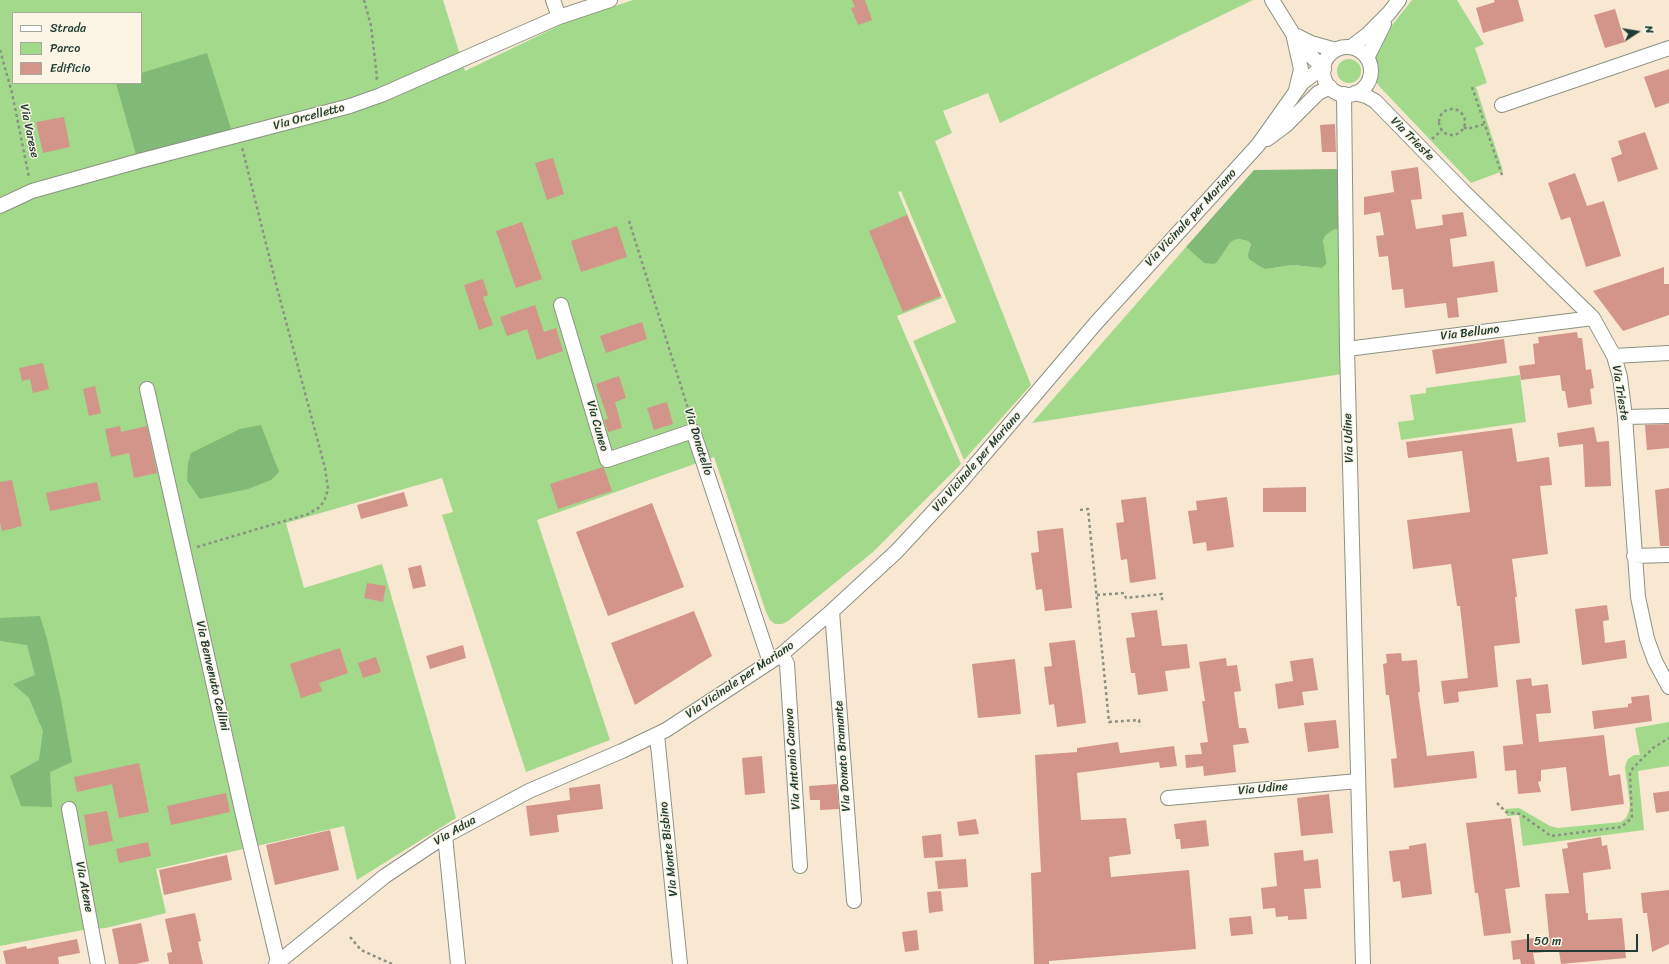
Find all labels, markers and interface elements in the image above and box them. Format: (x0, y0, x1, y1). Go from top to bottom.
legend (12, 12, 142, 84)
north arrow (1617, 12, 1657, 52)
text: Strada (50, 17, 86, 39)
text: N (1639, 24, 1659, 35)
text: Parco (50, 37, 80, 59)
text: Edificio (50, 57, 90, 79)
street label: Via Orcelletto (272, 101, 346, 133)
street label: Via Varese (16, 103, 42, 159)
street label: Via Trieste (1387, 114, 1437, 164)
street label: Via Vicinale per Mariano (1142, 166, 1240, 270)
street label: Via Belluno (1440, 322, 1500, 344)
street label: Via Trieste (1609, 364, 1631, 422)
street label: Via Cuneo (583, 399, 611, 453)
street label: Via Donatello (681, 407, 715, 477)
street label: Via Vicinale per Mariano (930, 409, 1024, 515)
street label: Via Udine (1341, 413, 1357, 463)
street label: Via Benvenuto Cellini (192, 620, 232, 732)
street label: Via Vicinale per Mariano (683, 638, 797, 722)
street label: Via Donato Bramante (832, 700, 854, 812)
street label: Via Antonio Canova (782, 708, 804, 810)
street label: Via Udine (1238, 780, 1288, 798)
street label: Via Monte Bisbino (657, 801, 681, 897)
street label: Via Adua (431, 813, 479, 849)
street label: Via Atene (72, 860, 96, 914)
scale bar (1529, 926, 1640, 952)
text: 50 m (1534, 930, 1561, 952)

